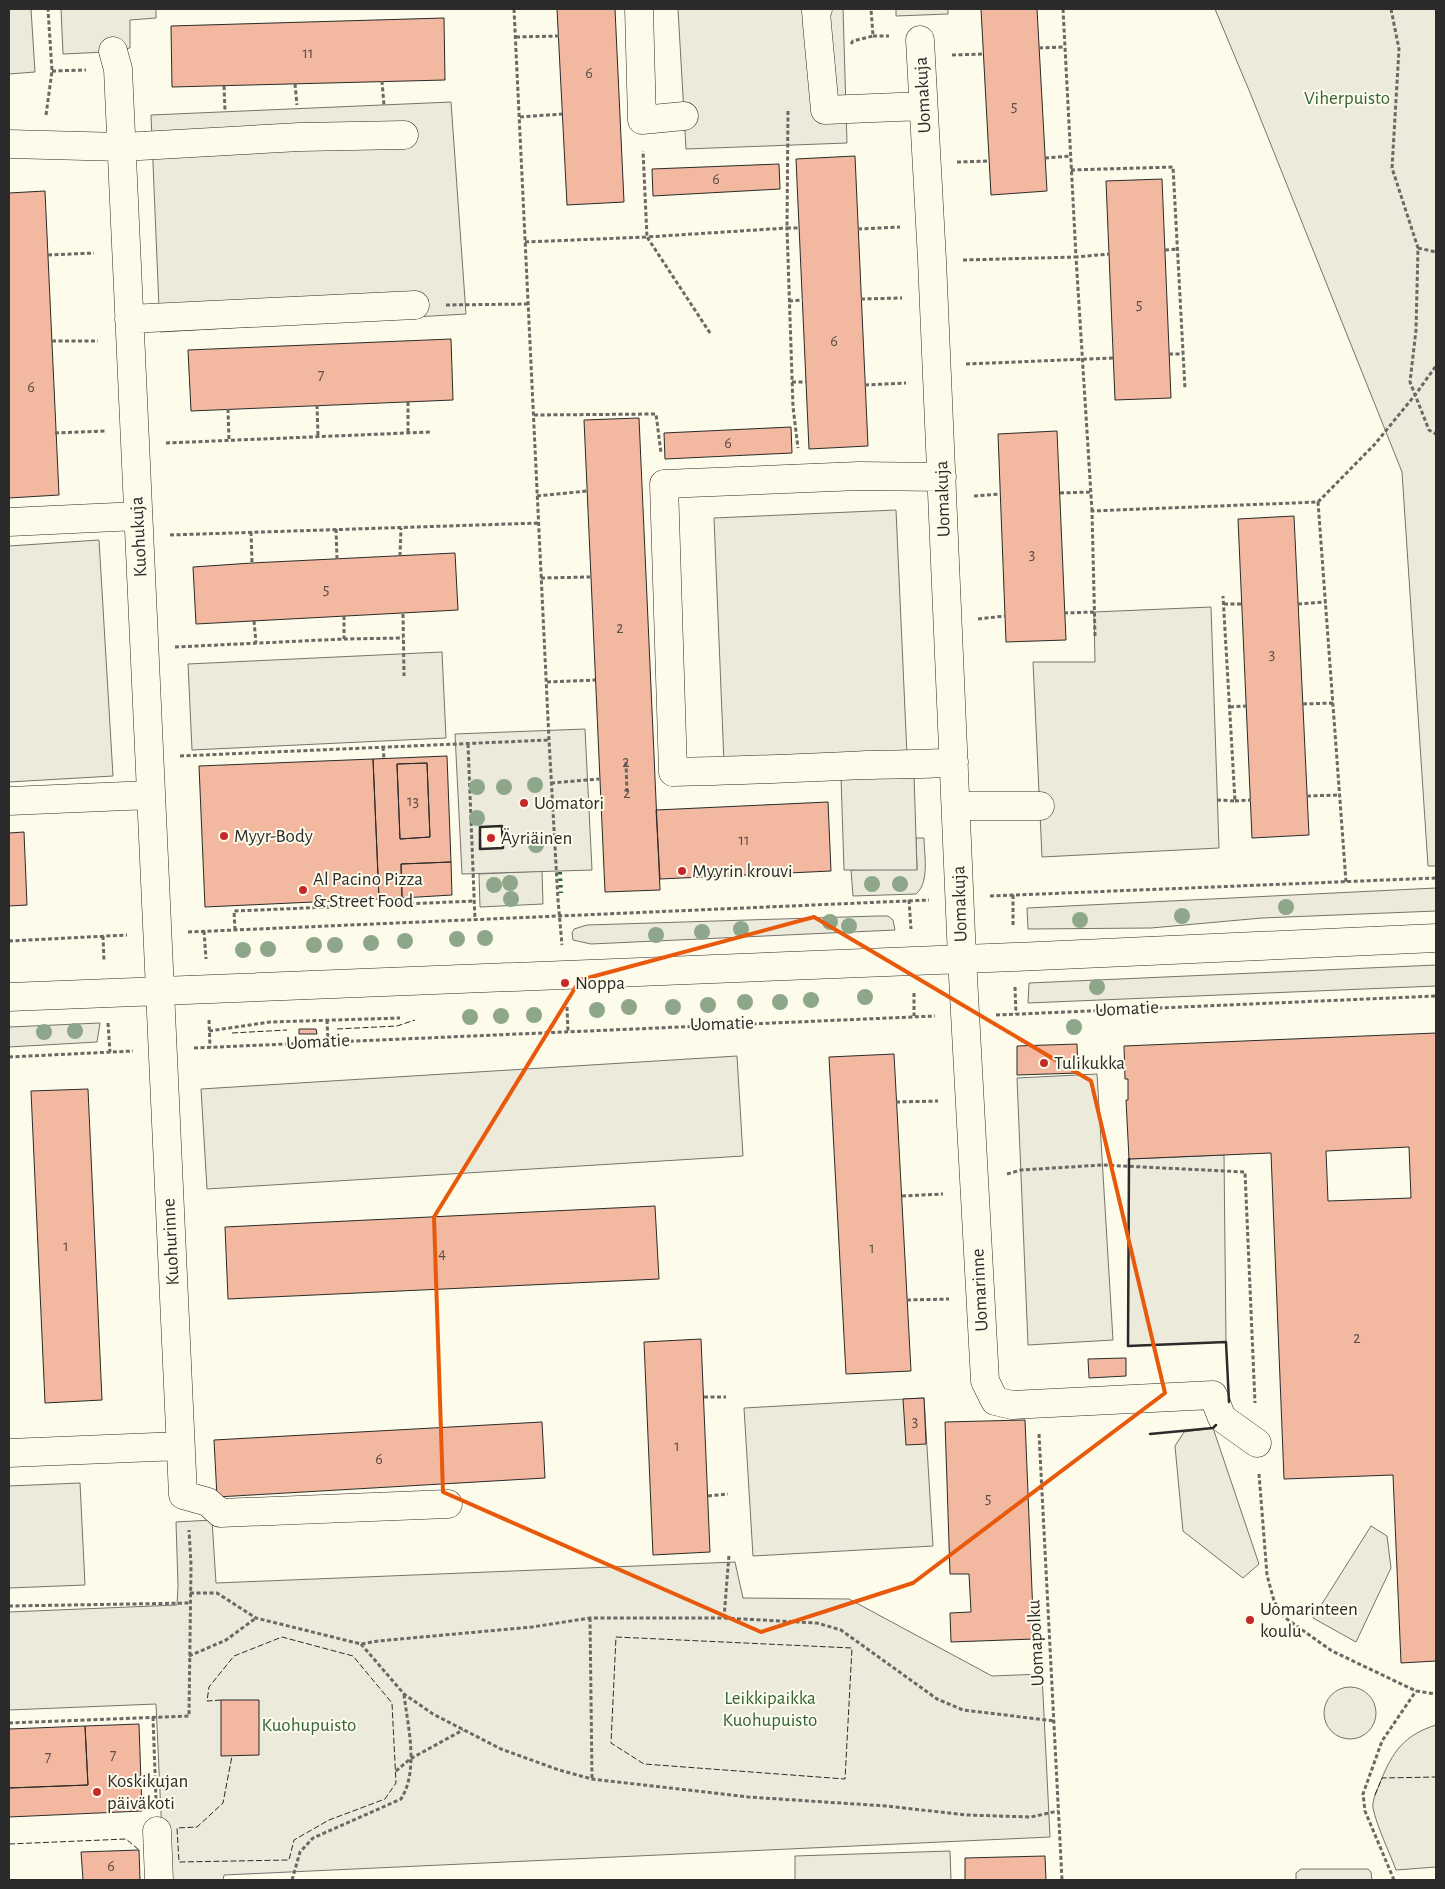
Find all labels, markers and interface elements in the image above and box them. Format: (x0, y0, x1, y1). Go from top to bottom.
house number: 11 (302, 45, 314, 61)
street label: Uomakuja (911, 56, 934, 134)
house number: 6 (585, 65, 593, 81)
park label: Viherpuisto (1304, 89, 1390, 108)
house number: 5 (1011, 98, 1017, 114)
house number: 6 (712, 171, 720, 187)
house number: 5 (1136, 296, 1142, 312)
house number: 6 (830, 333, 838, 349)
house number: 7 (318, 367, 325, 383)
house number: 6 (27, 379, 35, 395)
house number: 6 (724, 435, 732, 451)
street label: Uomakuja (932, 460, 954, 538)
street label: Kuohukuja (127, 496, 151, 578)
house number: 3 (1029, 546, 1035, 562)
house number: 5 (323, 581, 329, 597)
house number: 2 (616, 620, 624, 636)
house number: 3 (1269, 646, 1275, 662)
house number: 2 (622, 754, 630, 770)
house number: 2 (623, 785, 631, 801)
house number: 13 (407, 793, 419, 809)
place label: Uomatori (534, 794, 604, 813)
marker: Uomatori (518, 797, 530, 809)
place label: Myyr-Body (234, 827, 313, 846)
place label: Äyriäinen (501, 828, 572, 848)
marker: Myyr-Body (218, 830, 230, 842)
marker: Äyriäinen (485, 832, 497, 844)
house number: 11 (738, 832, 750, 848)
place label: Myyrin krouvi (692, 862, 793, 881)
marker: Myyrin krouvi (676, 865, 688, 877)
street label: Uomakuja (949, 865, 971, 943)
place label: Al Pacino Pizza & Street Food (313, 870, 423, 911)
marker: Al Pacino Pizza & Street Food (297, 884, 309, 896)
place label: Noppa (575, 974, 625, 993)
marker: Noppa (559, 977, 571, 989)
street label: Uomatie (1095, 998, 1159, 1020)
street label: Uomatie (690, 1013, 754, 1035)
street label: Uomatie (286, 1031, 350, 1053)
place label: Tulikukka (1054, 1054, 1125, 1073)
marker: Tulikukka (1038, 1057, 1050, 1069)
street label: Kuohurinne (159, 1198, 183, 1286)
house number: 1 (63, 1238, 69, 1254)
house number: 1 (869, 1240, 875, 1256)
house number: 4 (438, 1245, 446, 1261)
street label: Uomarinne (968, 1248, 992, 1332)
house number: 2 (1353, 1330, 1361, 1346)
house number: 3 (912, 1413, 918, 1429)
house number: 1 (674, 1438, 680, 1454)
house number: 6 (375, 1451, 383, 1467)
house number: 5 (985, 1490, 991, 1506)
street label: Uomapolku (1024, 1599, 1048, 1687)
place label: Uomarinteen koulu (1260, 1600, 1358, 1641)
marker: Uomarinteen koulu (1244, 1614, 1256, 1626)
park label: Leikkipaikka Kuohupuisto (723, 1689, 817, 1730)
park label: Kuohupuisto (262, 1716, 356, 1735)
house number: 7 (110, 1747, 117, 1763)
house number: 7 (45, 1749, 52, 1765)
place label: Koskikujan päiväkoti (107, 1772, 188, 1813)
marker: Koskikujan päiväkoti (91, 1786, 103, 1798)
house number: 6 (107, 1858, 115, 1874)

